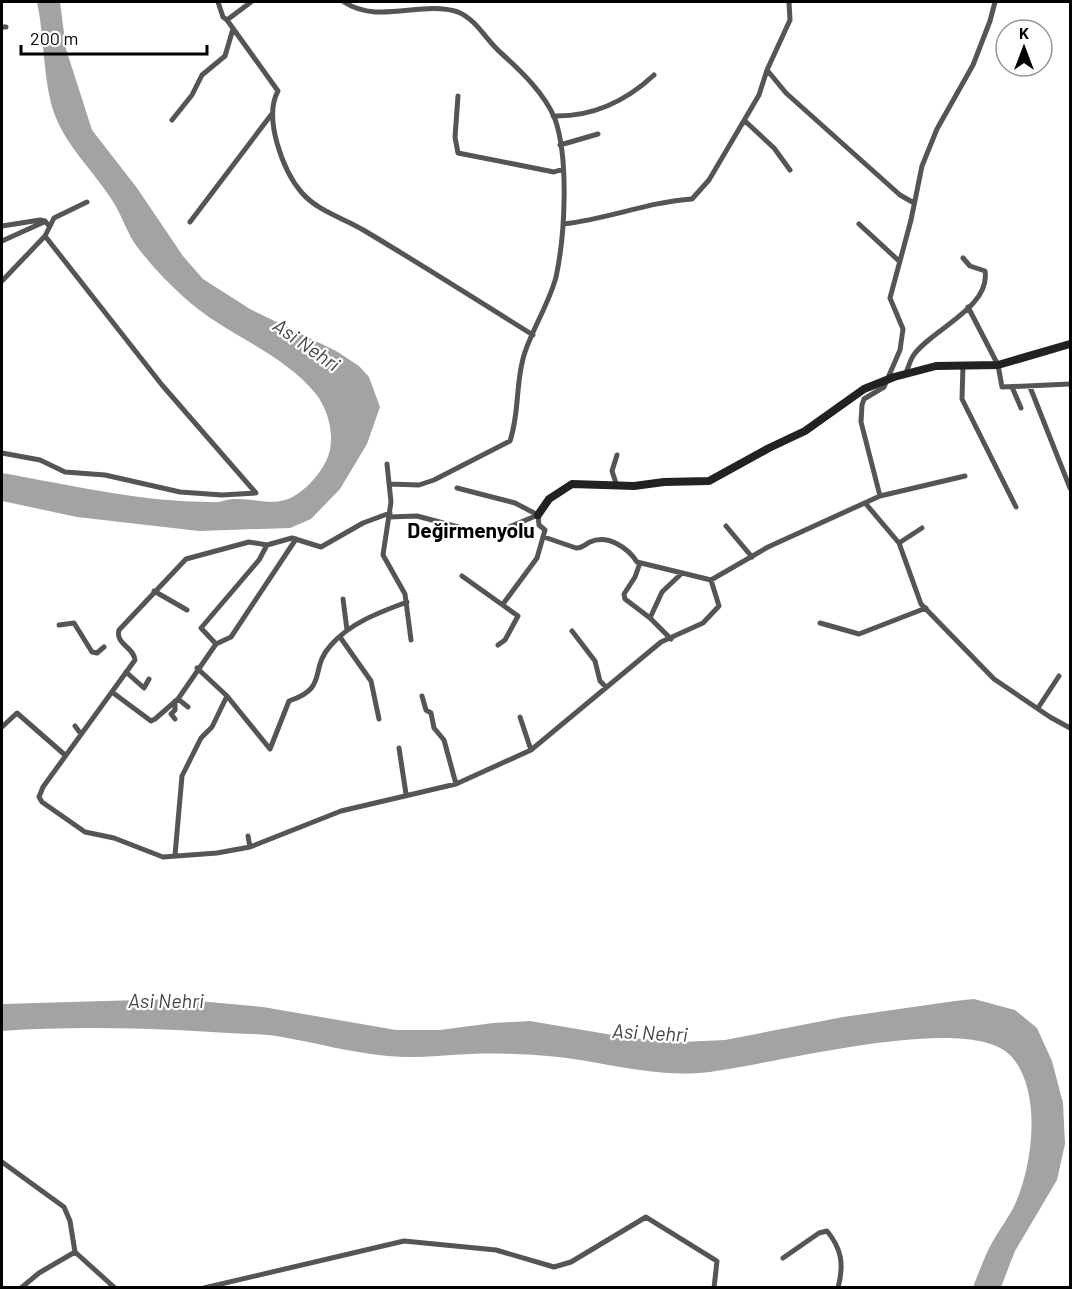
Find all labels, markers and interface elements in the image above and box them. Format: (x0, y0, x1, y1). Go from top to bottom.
scale bar (21, 18, 207, 56)
north arrow (994, 18, 1054, 78)
text: K (1019, 23, 1029, 42)
text: 200 m (30, 27, 78, 49)
water label: Asi Nehri (269, 312, 345, 376)
district label: Değirmenyolu (407, 517, 535, 542)
water label: Asi Nehri (128, 988, 204, 1012)
water label: Asi Nehri (611, 1018, 689, 1046)

